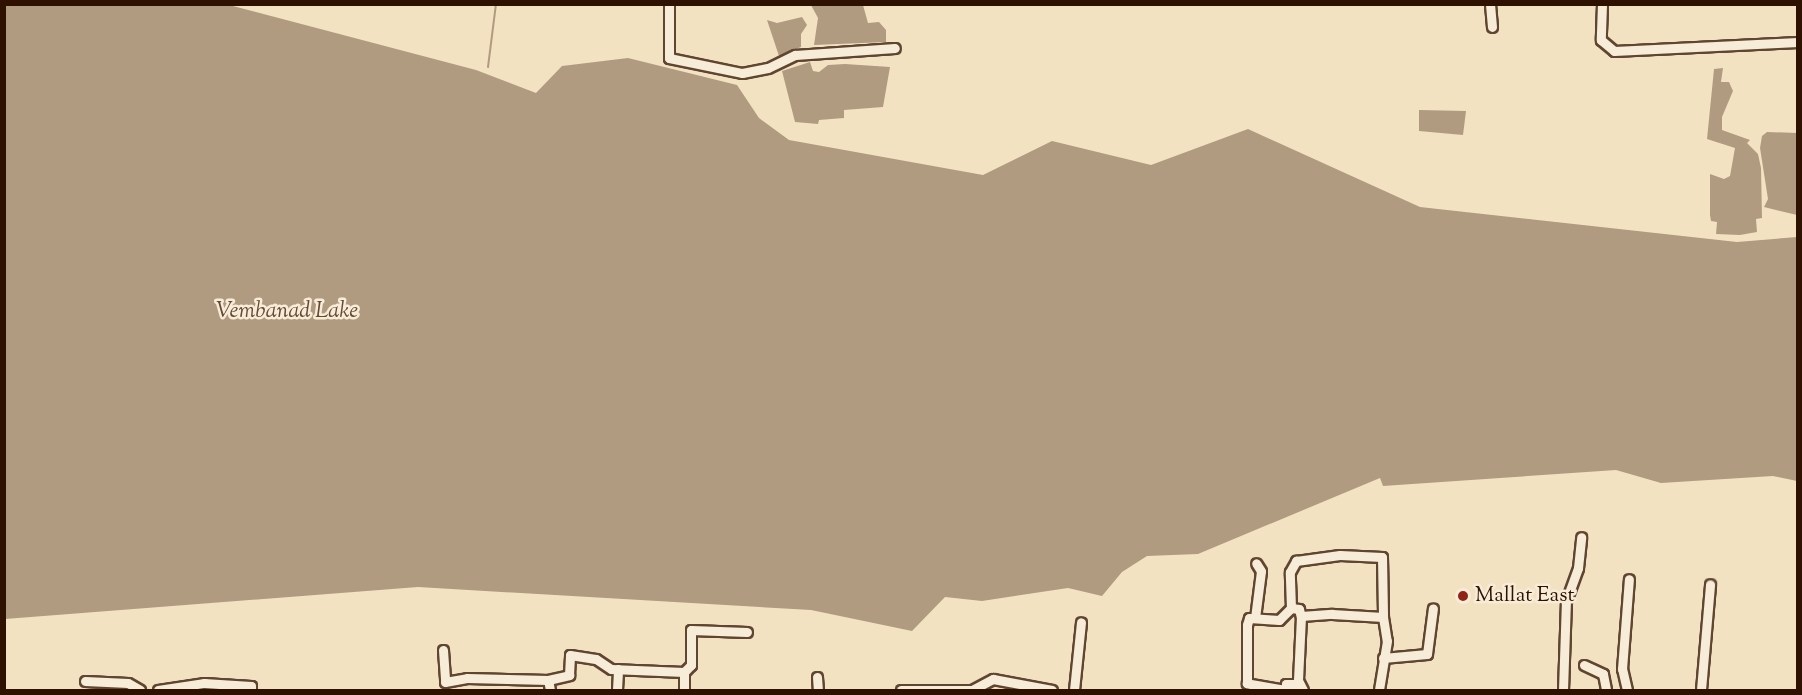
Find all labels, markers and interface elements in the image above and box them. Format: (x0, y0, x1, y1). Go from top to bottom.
water label: Vembanad Lake (216, 300, 358, 326)
place label: Mallat East (1475, 583, 1575, 609)
marker: Mallat East (1456, 589, 1470, 603)

